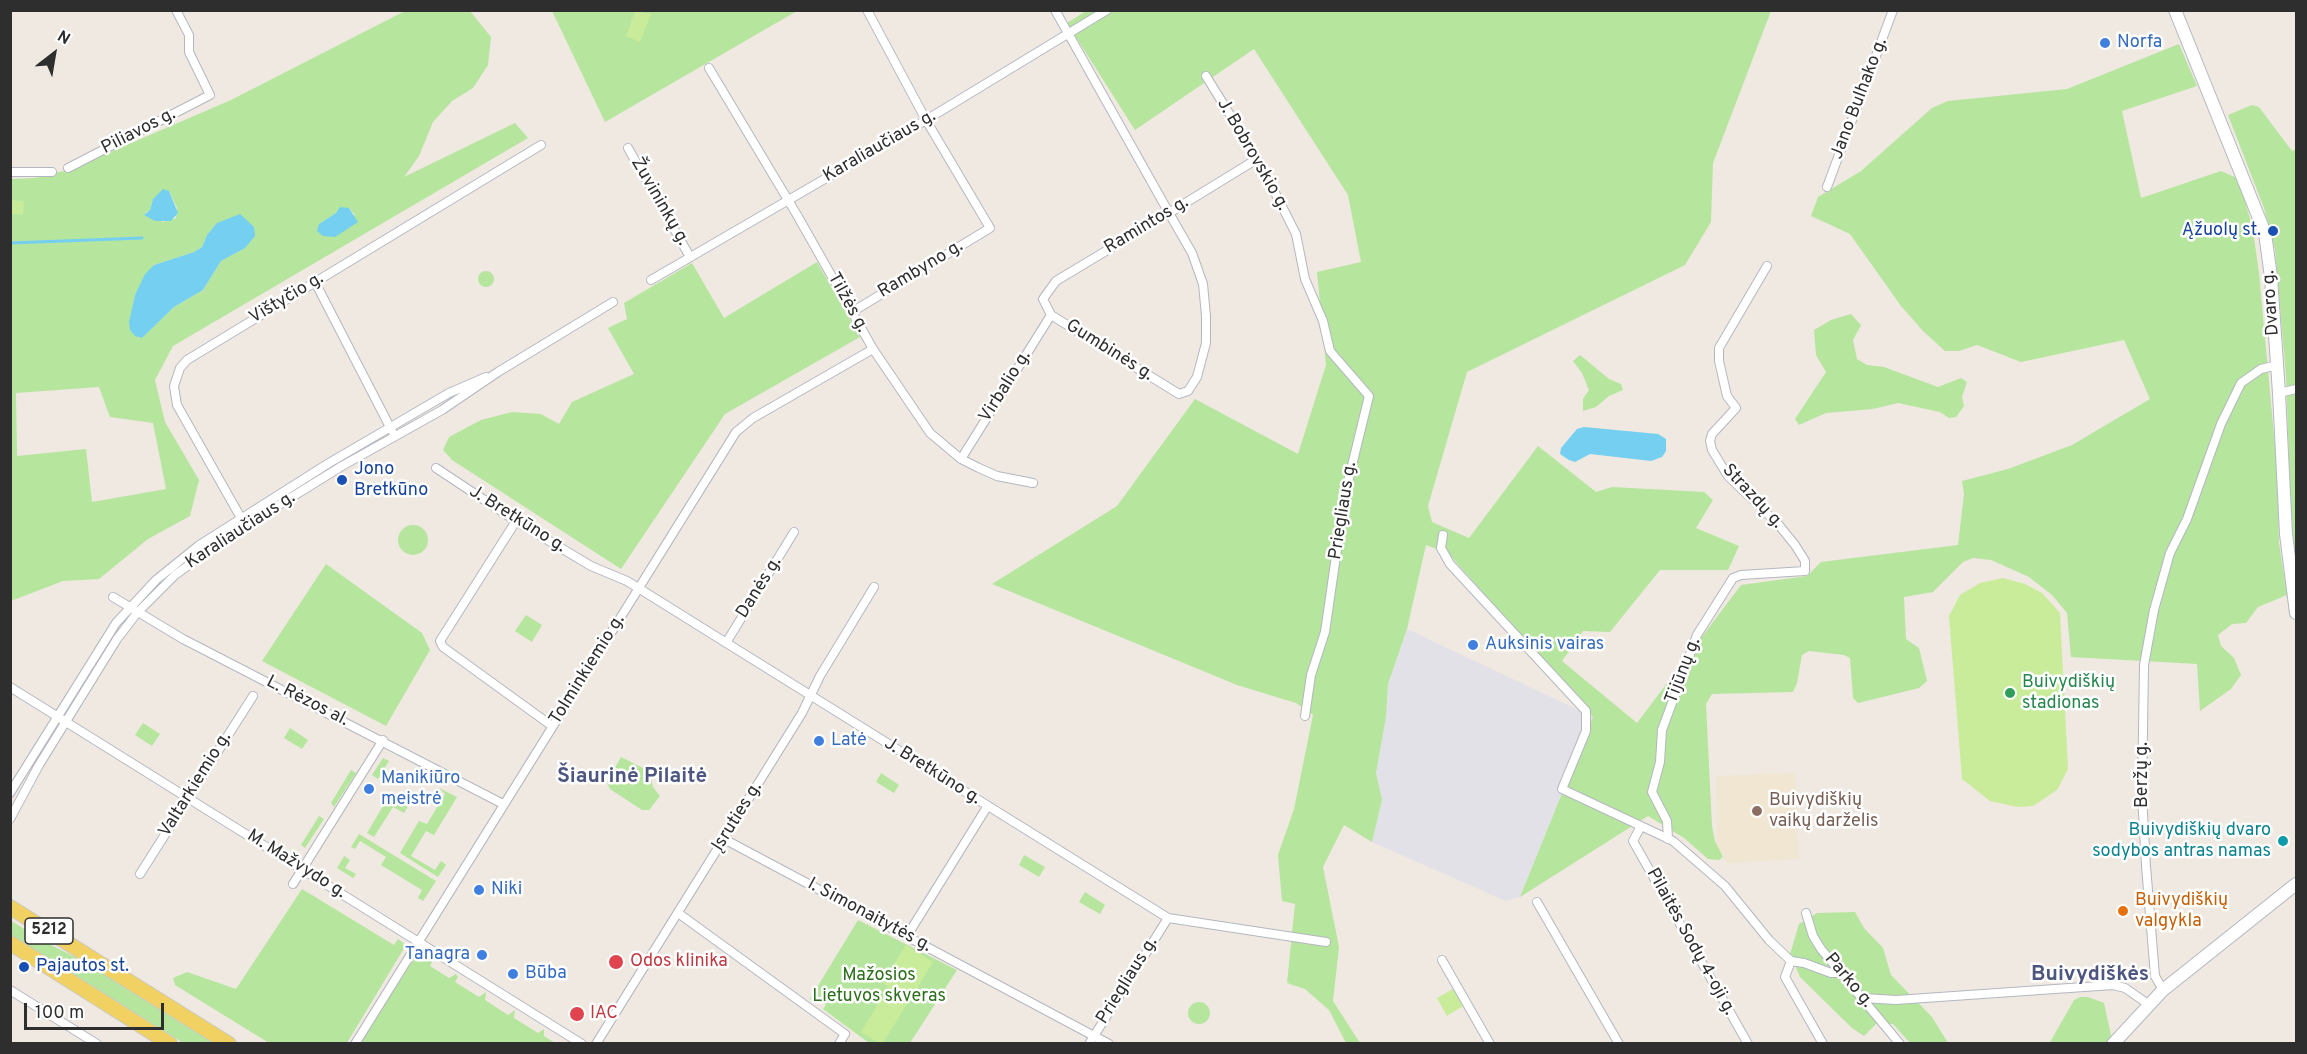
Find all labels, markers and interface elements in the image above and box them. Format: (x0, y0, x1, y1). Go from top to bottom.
north arrow (24, 24, 84, 84)
text: N (53, 27, 73, 50)
place label: Norfa (2117, 32, 2162, 54)
street label: Jano Bulhako g. (1827, 35, 1893, 163)
marker: Norfa (2098, 36, 2112, 50)
street label: J. Bobrovskio g. (1211, 95, 1293, 215)
street label: Piliavos g. (98, 104, 180, 160)
street label: Karaliaučiaus g. (820, 106, 940, 188)
street label: Žuvininkų g. (625, 154, 693, 250)
street label: Ramintos g. (1101, 192, 1193, 260)
place label: Ąžuolų st. (2182, 220, 2261, 242)
marker: Ąžuolų st. (2266, 224, 2280, 238)
street label: Rambyno g. (875, 236, 967, 304)
street label: Vištyčio g. (246, 268, 328, 330)
street label: Tilžės g. (822, 269, 872, 337)
street label: Dvaro g. (2259, 270, 2285, 336)
street label: Gumbinės g. (1061, 316, 1157, 386)
street label: Virbalio g. (975, 347, 1037, 427)
place label: Jono Bretkūno (354, 459, 428, 502)
street label: Strazdų g. (1717, 460, 1787, 534)
street label: Priegliaus g. (1326, 461, 1362, 561)
marker: Jono Bretkūno (335, 473, 349, 487)
street label: J. Bretkūno g. (465, 482, 569, 558)
street label: Karaliaučiaus g. (182, 488, 300, 574)
street label: Danės g. (733, 553, 787, 623)
street label: Tolminkiemio g. (546, 611, 630, 729)
place label: Auksinis vairas (1485, 634, 1604, 656)
street label: Tijūnų g. (1662, 635, 1706, 707)
marker: Auksinis vairas (1466, 638, 1480, 652)
street label: L. Rėzos al. (262, 672, 352, 732)
place label: Buivydiškių stadionas (2022, 672, 2115, 714)
marker: Buivydiškių stadionas (2003, 686, 2017, 700)
street label: Valtarkiemio g. (155, 728, 237, 842)
place label: Latė (831, 730, 867, 752)
marker: Latė (812, 734, 826, 748)
street label: J. Bretkūno g. (880, 734, 984, 810)
street label: Beržų g. (2132, 742, 2154, 808)
district label: Šiaurinė Pilaitė (557, 765, 707, 791)
place label: Manikiūro meistrė (381, 768, 460, 810)
street label: Įsruties g. (708, 778, 768, 856)
marker: Manikiūro meistrė (362, 782, 376, 796)
place label: Buivydiškių vaikų darželis (1769, 790, 1879, 832)
marker: Buivydiškių vaikų darželis (1750, 804, 1764, 818)
place label: Buivydiškių dvaro sodybos antras namas (2092, 820, 2271, 862)
street label: M. Mažvydo g. (242, 826, 350, 904)
marker: Buivydiškių dvaro sodybos antras namas (2276, 834, 2290, 848)
street label: Pilaitės Sodų 4-oji g. (1641, 865, 1739, 1019)
street label: I. Simonaitytės g. (803, 874, 935, 958)
place label: Niki (491, 879, 522, 901)
marker: Niki (472, 883, 486, 897)
place label: Buivydiškių valgykla (2135, 890, 2228, 932)
marker: Buivydiškių valgykla (2116, 904, 2130, 918)
road number: 5212 (25, 918, 73, 944)
street label: Priegliaus g. (1093, 933, 1163, 1029)
place label: Tanagra (405, 944, 470, 966)
marker: Tanagra (475, 948, 489, 962)
street label: Parko g. (1819, 949, 1877, 1013)
place label: Odos klinika (630, 951, 728, 973)
marker: Odos klinika (607, 953, 625, 971)
place label: Pajautos st. (36, 956, 129, 978)
marker: Pajautos st. (17, 960, 31, 974)
place label: Būba (525, 963, 567, 985)
district label: Buivydiškės (2031, 963, 2149, 989)
park label: Mažosios Lietuvos skveras (812, 965, 946, 1008)
marker: Būba (506, 967, 520, 981)
scale bar (27, 991, 166, 1029)
text: 100 m (35, 1002, 84, 1025)
place label: IAC (590, 1003, 618, 1025)
marker: IAC (568, 1005, 586, 1023)

